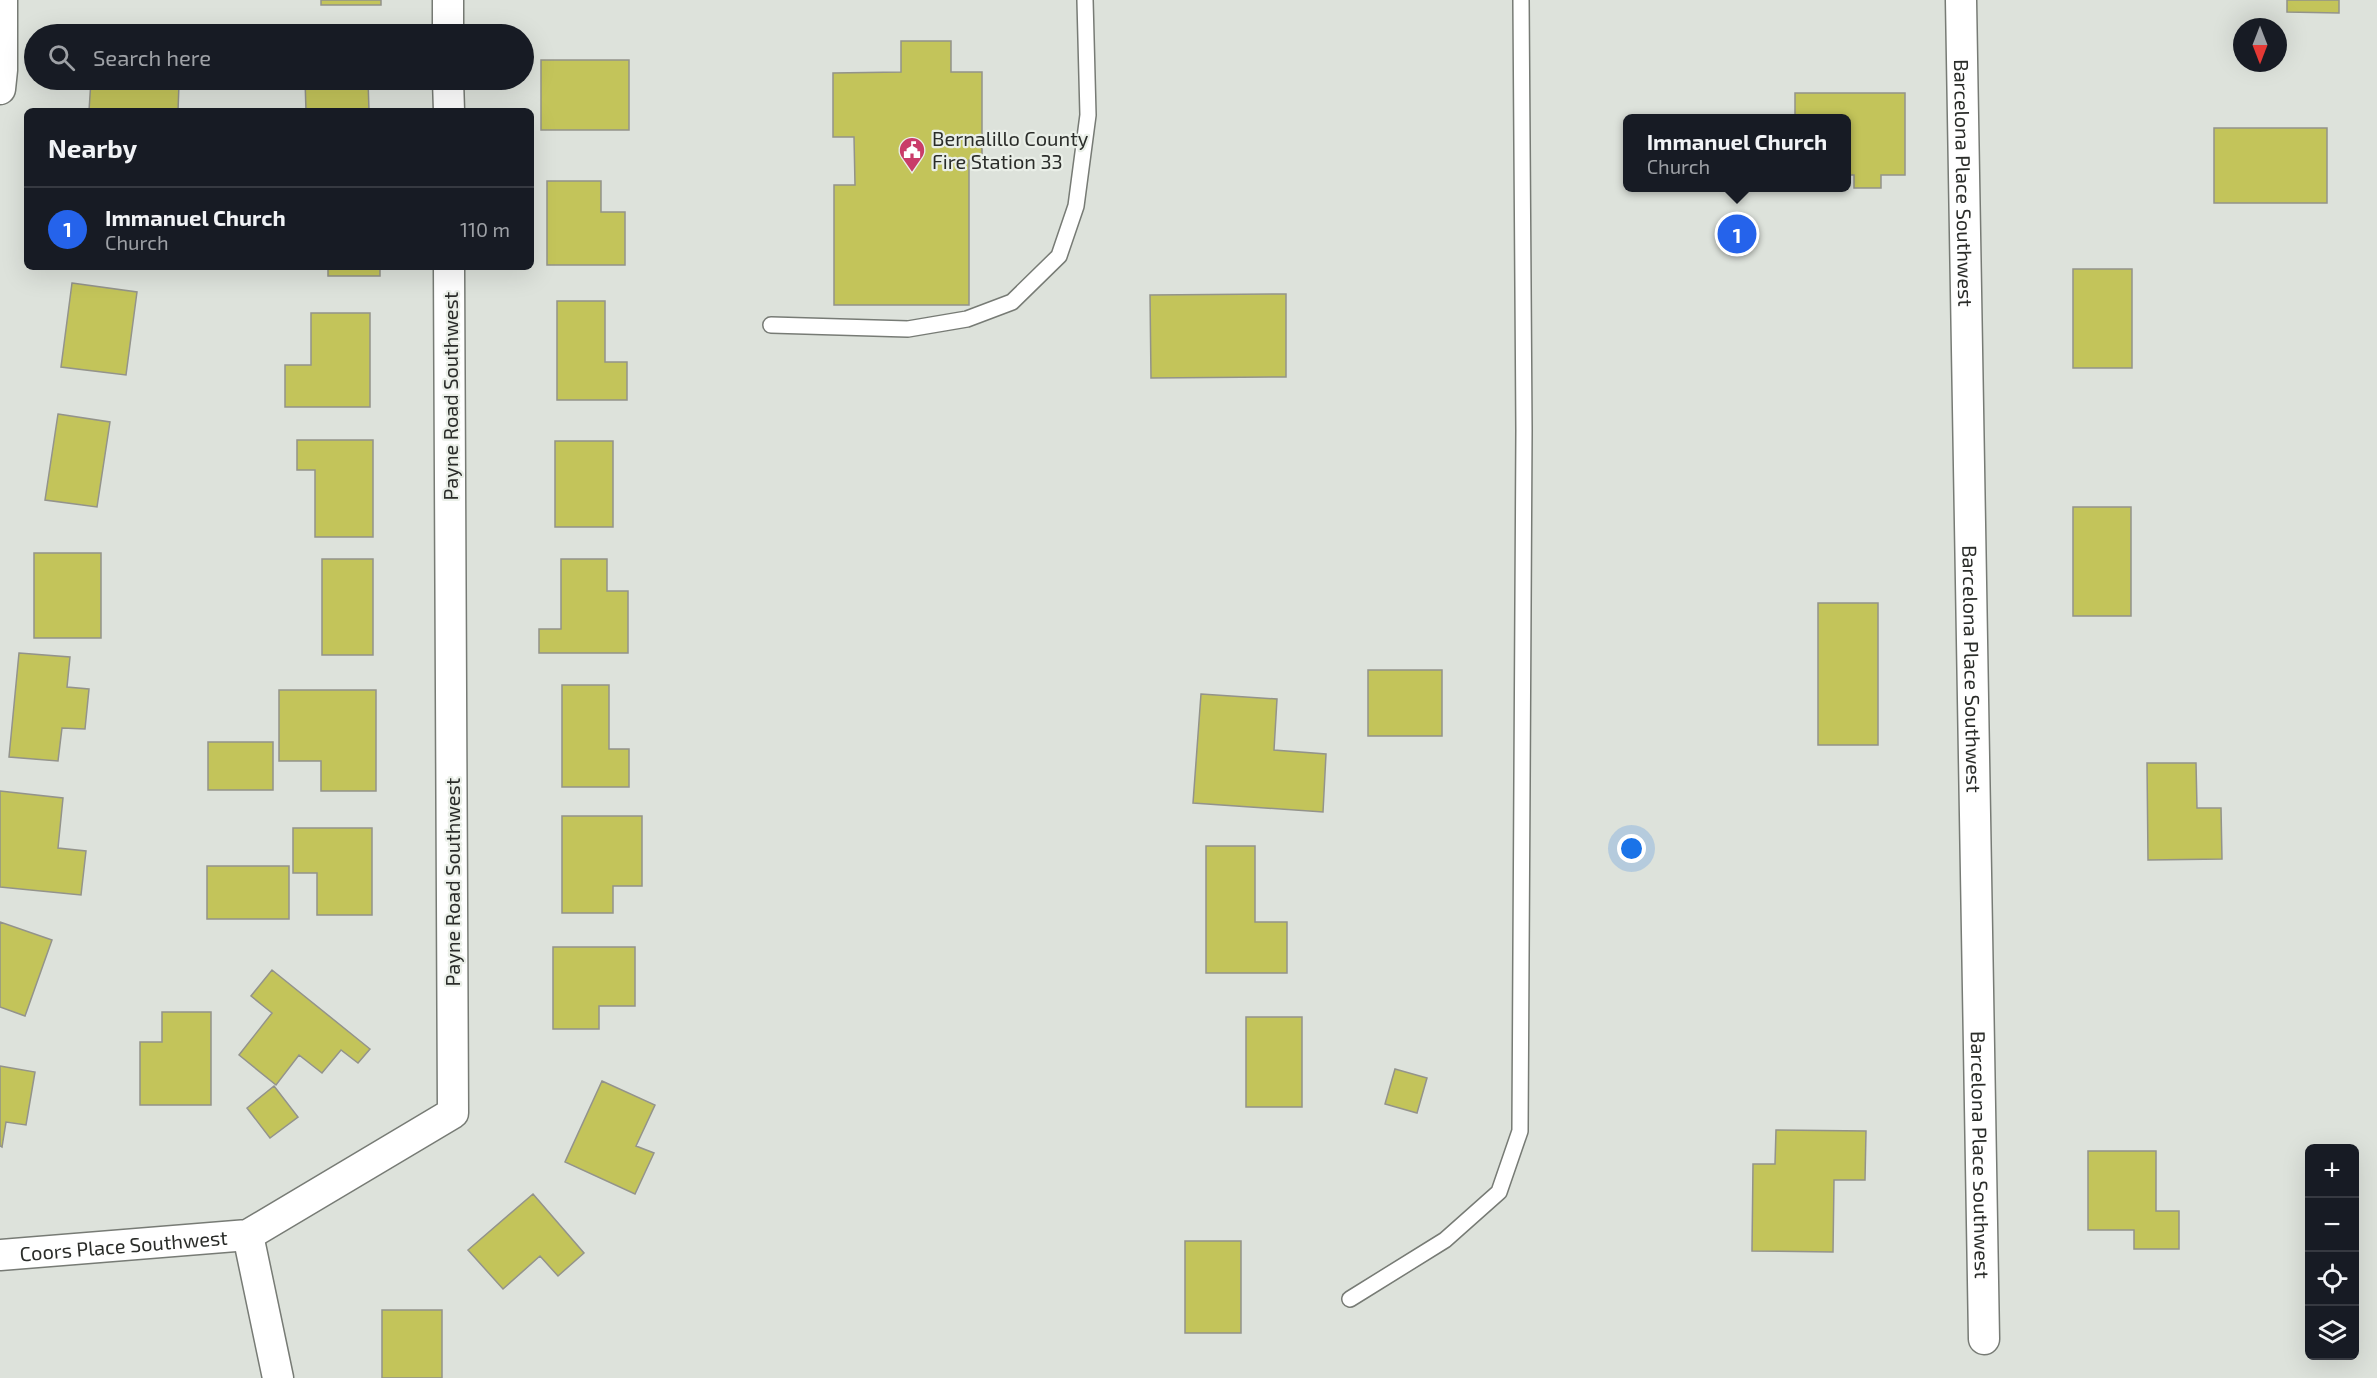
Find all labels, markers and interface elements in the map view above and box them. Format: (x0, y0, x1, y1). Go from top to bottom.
north arrow (2233, 18, 2287, 72)
search box (24, 24, 534, 90)
icon: search (45, 41, 78, 74)
text: Search here (93, 44, 211, 70)
street label: Barcelona Place Southwest (1950, 59, 1978, 307)
popup (1623, 114, 1851, 192)
place label: Bernalillo County Fire Station 33 (932, 126, 1089, 173)
text: Immanuel Church (1647, 128, 1827, 154)
text: Nearby (48, 132, 137, 163)
public building icon: Bernalillo County Fire Station 33 (897, 135, 927, 173)
text: Church (1647, 154, 1710, 178)
text: Immanuel Church (105, 204, 286, 230)
pin: 1 (1718, 212, 1756, 256)
text: 1 (63, 217, 72, 241)
text: 110 m (460, 217, 510, 241)
text: Church (105, 230, 169, 254)
street label: Payne Road Southwest (438, 291, 462, 500)
street label: Barcelona Place Southwest (1958, 545, 1987, 793)
street label: Payne Road Southwest (440, 777, 464, 986)
your location (1617, 834, 1646, 863)
street label: Barcelona Place Southwest (1967, 1031, 1995, 1279)
map controls (2305, 1144, 2359, 1360)
button: + (2305, 1144, 2359, 1198)
button: − (2305, 1198, 2359, 1252)
street label: Coors Place Southwest (19, 1225, 229, 1265)
button: locate (2305, 1252, 2359, 1306)
button: layers (2305, 1306, 2359, 1360)

